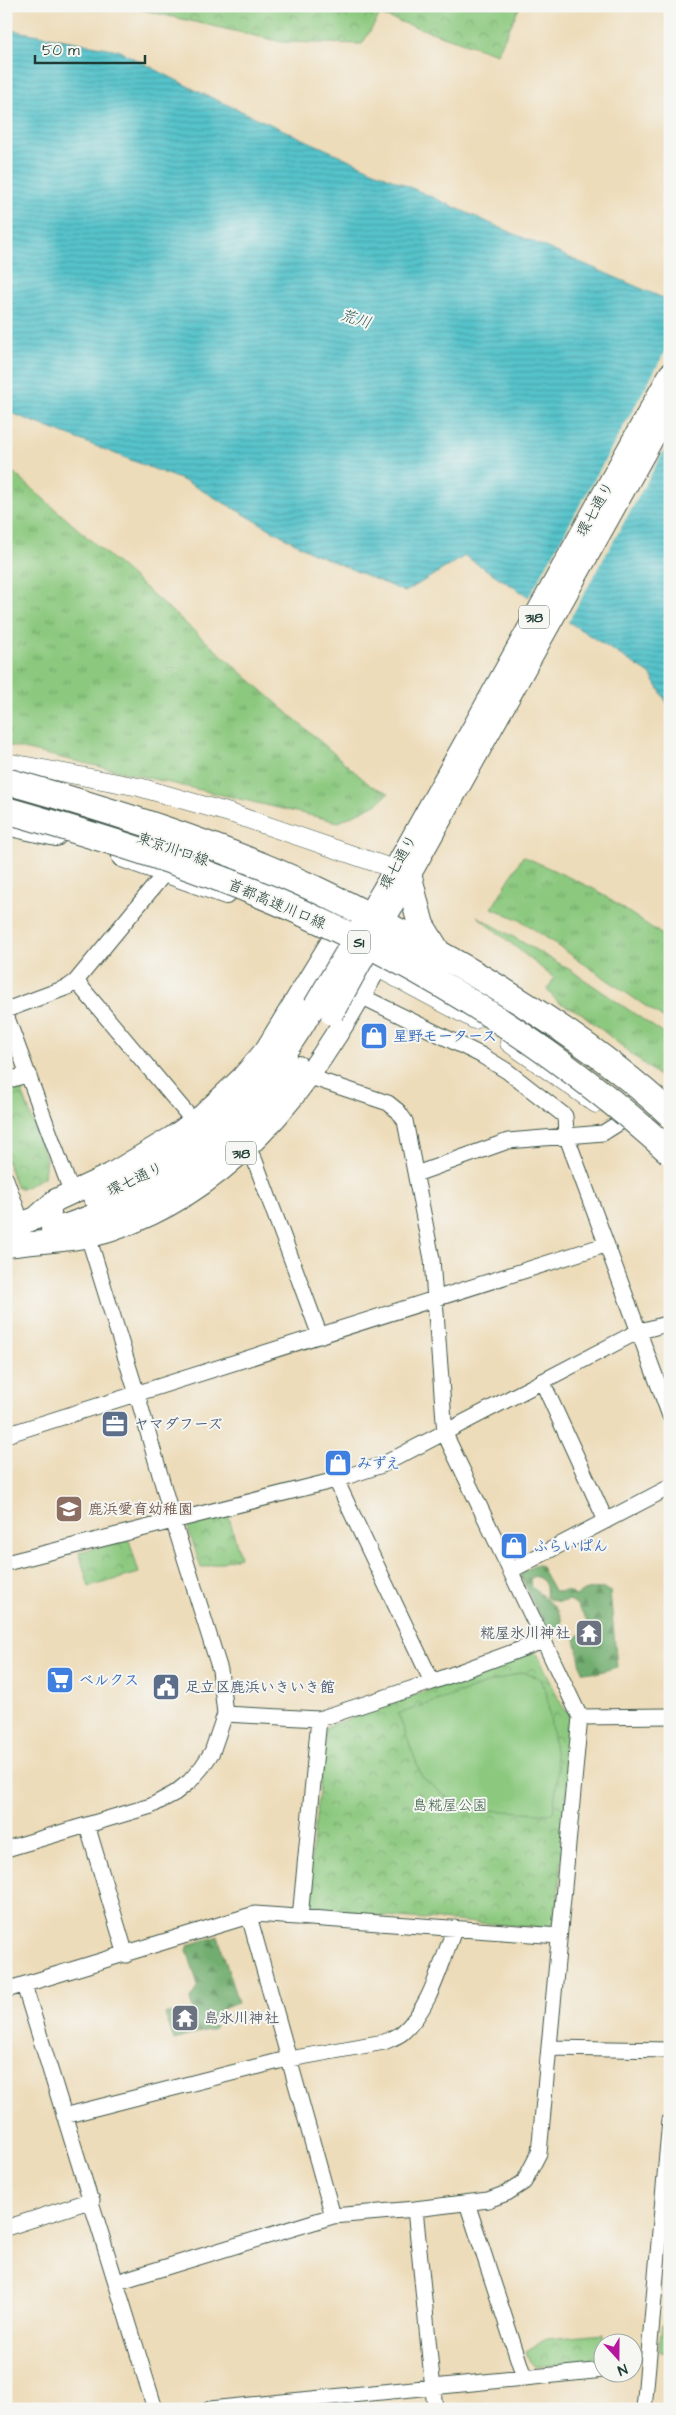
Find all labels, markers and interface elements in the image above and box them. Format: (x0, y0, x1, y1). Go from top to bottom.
scale bar (35, 32, 145, 64)
text: 50 m (42, 40, 80, 61)
water label: 荒川 (337, 304, 374, 334)
street label: 環七通り (572, 478, 619, 541)
road number: 318 (519, 606, 549, 628)
street label: 東京川口線 (134, 827, 212, 872)
street label: 環七通り (375, 831, 422, 894)
street label: 首都高速川口線 (224, 874, 329, 935)
road number: S1 (348, 930, 370, 954)
shop icon: 星野モータース (359, 1021, 389, 1051)
place label: 星野モータース (393, 1026, 497, 1047)
road number: 318 (226, 1142, 256, 1164)
street label: 環七通り (104, 1157, 167, 1202)
office icon: ヤマダフーズ (100, 1409, 130, 1439)
place label: ヤマダフーズ (134, 1414, 223, 1435)
shop icon: みずえ (323, 1448, 353, 1478)
place label: みずえ (357, 1453, 401, 1474)
school or university icon: 鹿浜愛育幼稚園 (54, 1494, 84, 1524)
place label: 鹿浜愛育幼稚園 (88, 1499, 193, 1520)
shop icon: ふらいぱん (499, 1531, 529, 1561)
place label: ふらいぱん (533, 1536, 608, 1557)
temple icon: 糀屋氷川神社 (574, 1618, 604, 1648)
place label: 糀屋氷川神社 (480, 1623, 570, 1644)
supermarket icon: ベルクス (45, 1665, 75, 1695)
place label: ベルクス (79, 1670, 139, 1691)
public building icon: 足立区鹿浜いきいき館 (151, 1672, 181, 1702)
place label: 足立区鹿浜いきいき館 (185, 1677, 335, 1698)
park label: 島糀屋公園 (412, 1795, 488, 1816)
temple icon: 島氷川神社 (170, 2003, 200, 2033)
place label: 島氷川神社 (204, 2008, 279, 2029)
north arrow (594, 2332, 644, 2382)
text: N (614, 2358, 630, 2380)

